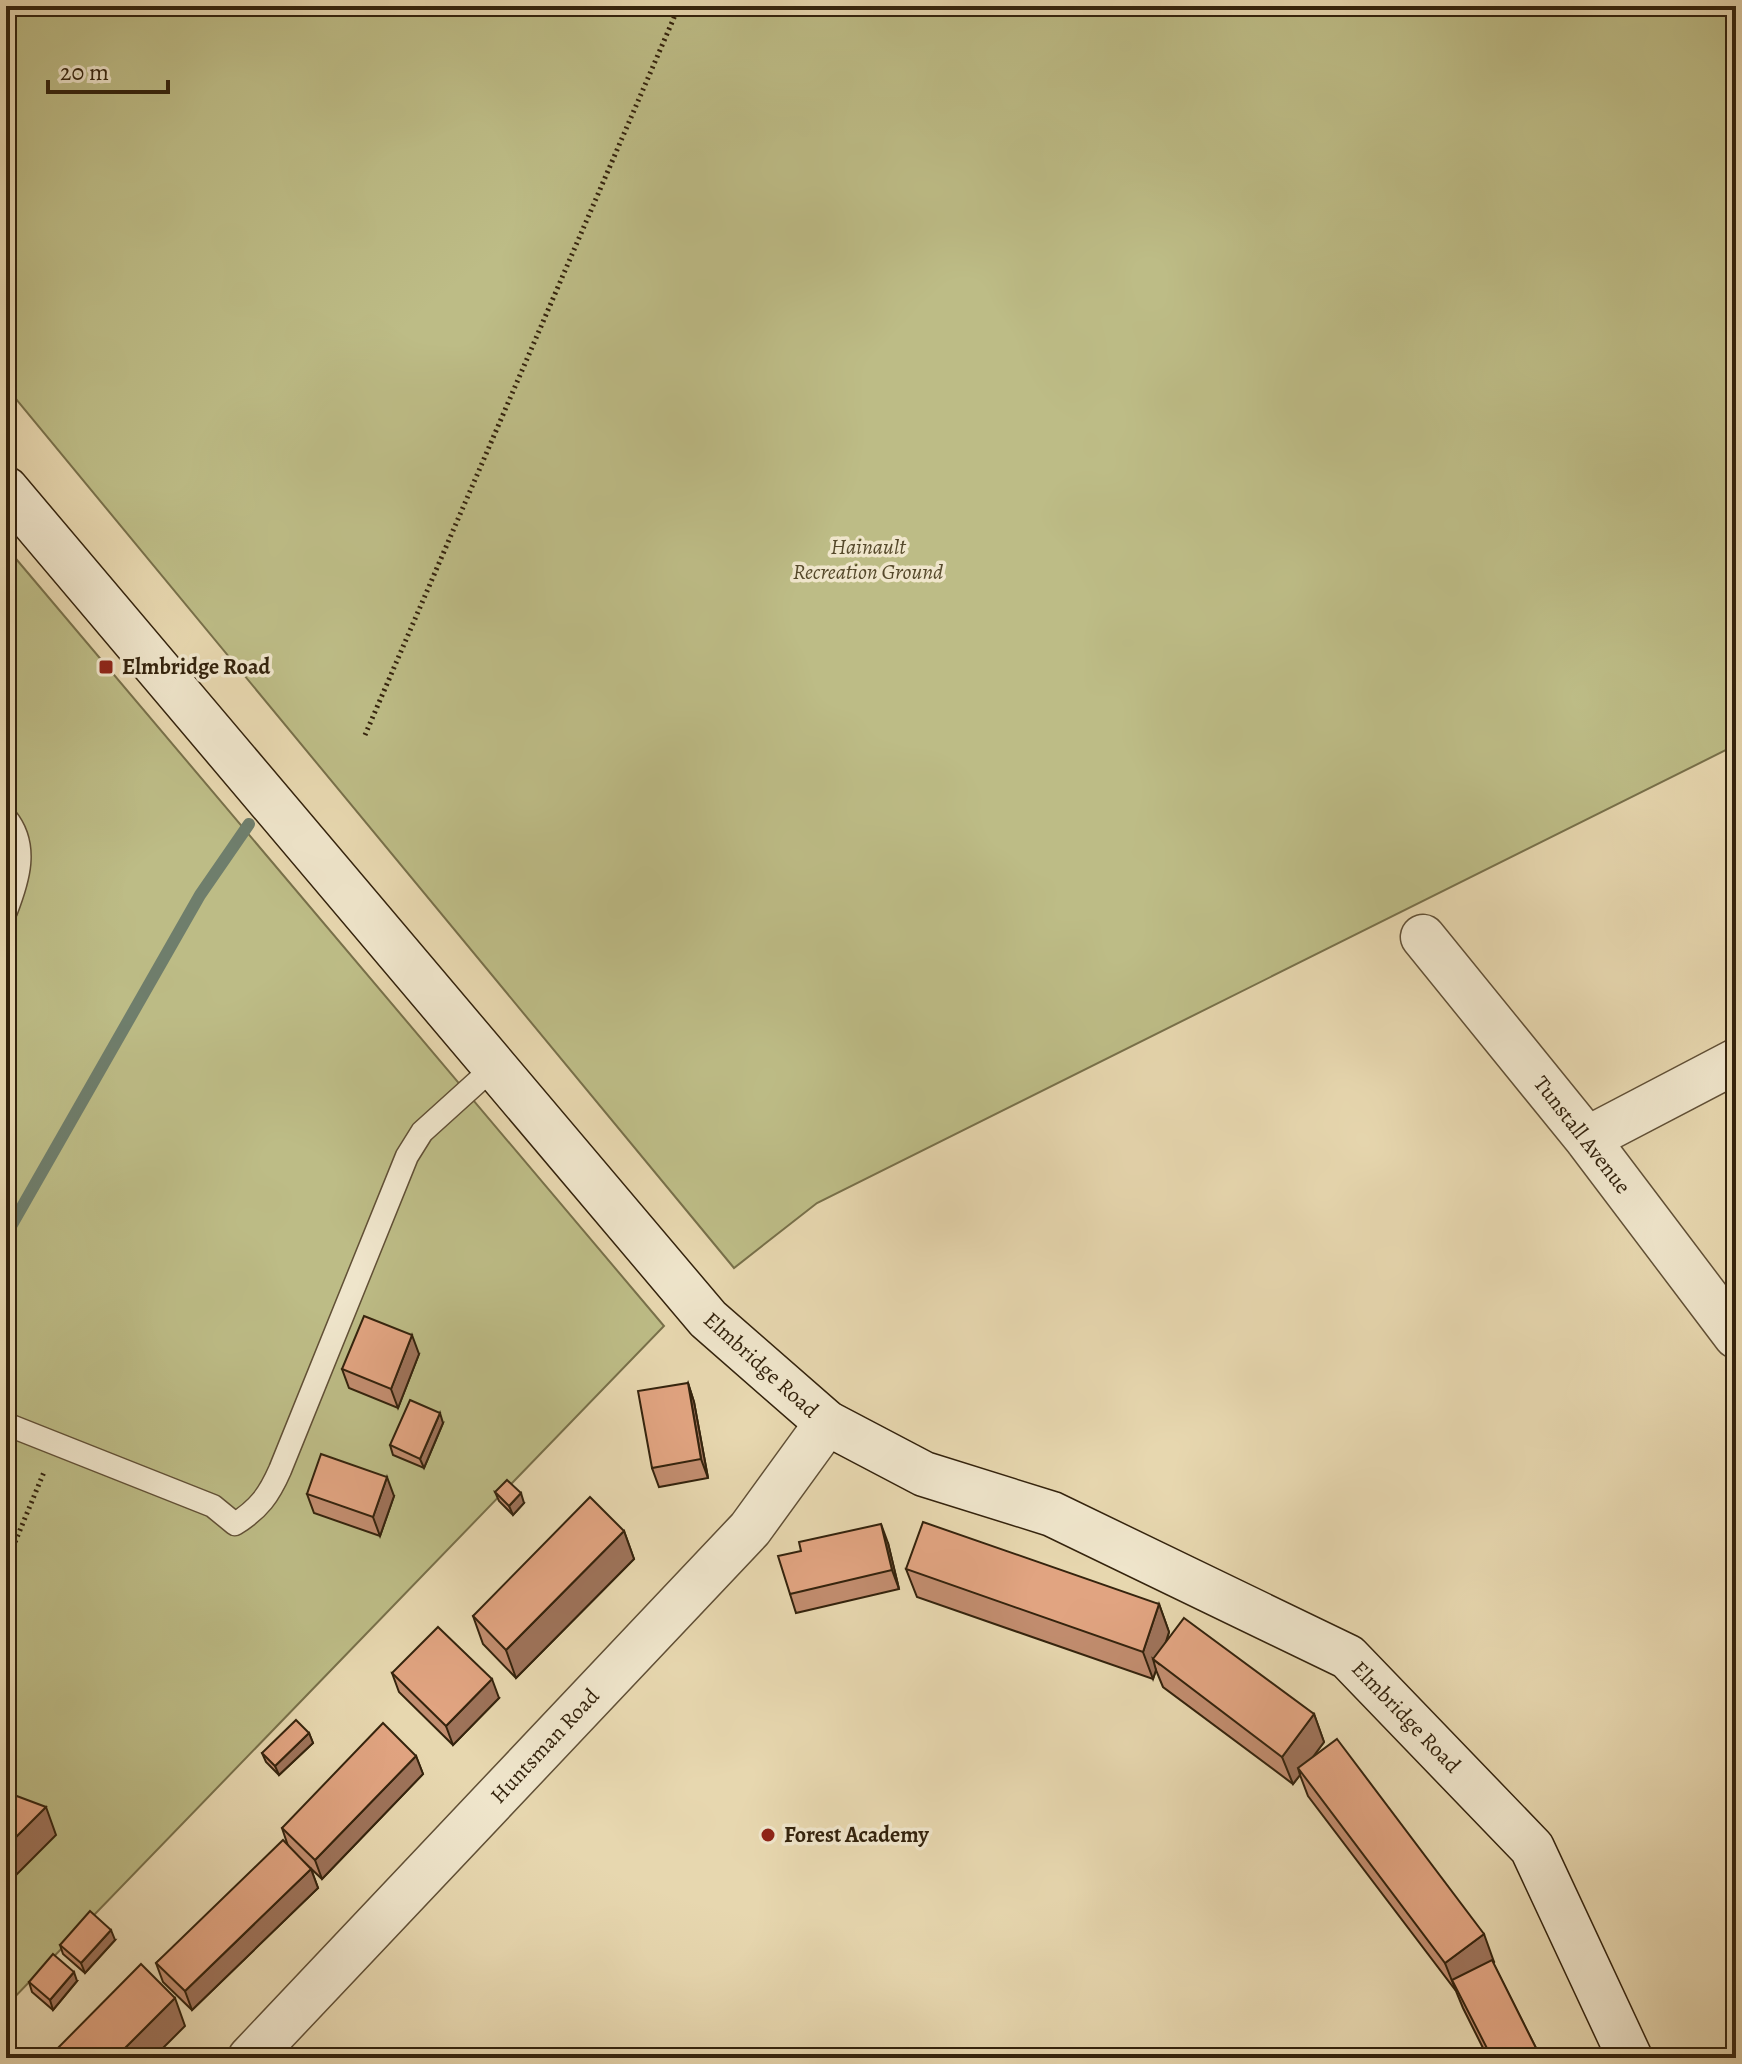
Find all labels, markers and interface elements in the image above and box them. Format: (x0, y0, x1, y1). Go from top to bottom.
scale bar (48, 44, 168, 94)
text: 20 m (60, 56, 109, 88)
park label: Hainault Recreation Ground (793, 532, 943, 587)
place label: Elmbridge Road (122, 652, 271, 682)
marker: Elmbridge Road (97, 658, 115, 676)
street label: Tunstall Avenue (1526, 1070, 1638, 1200)
street label: Elmbridge Road (697, 1305, 825, 1425)
street label: Elmbridge Road (1345, 1654, 1467, 1780)
street label: Huntsman Road (484, 1682, 606, 1810)
place label: Forest Academy (784, 1820, 929, 1850)
marker: Forest Academy (759, 1826, 777, 1844)

